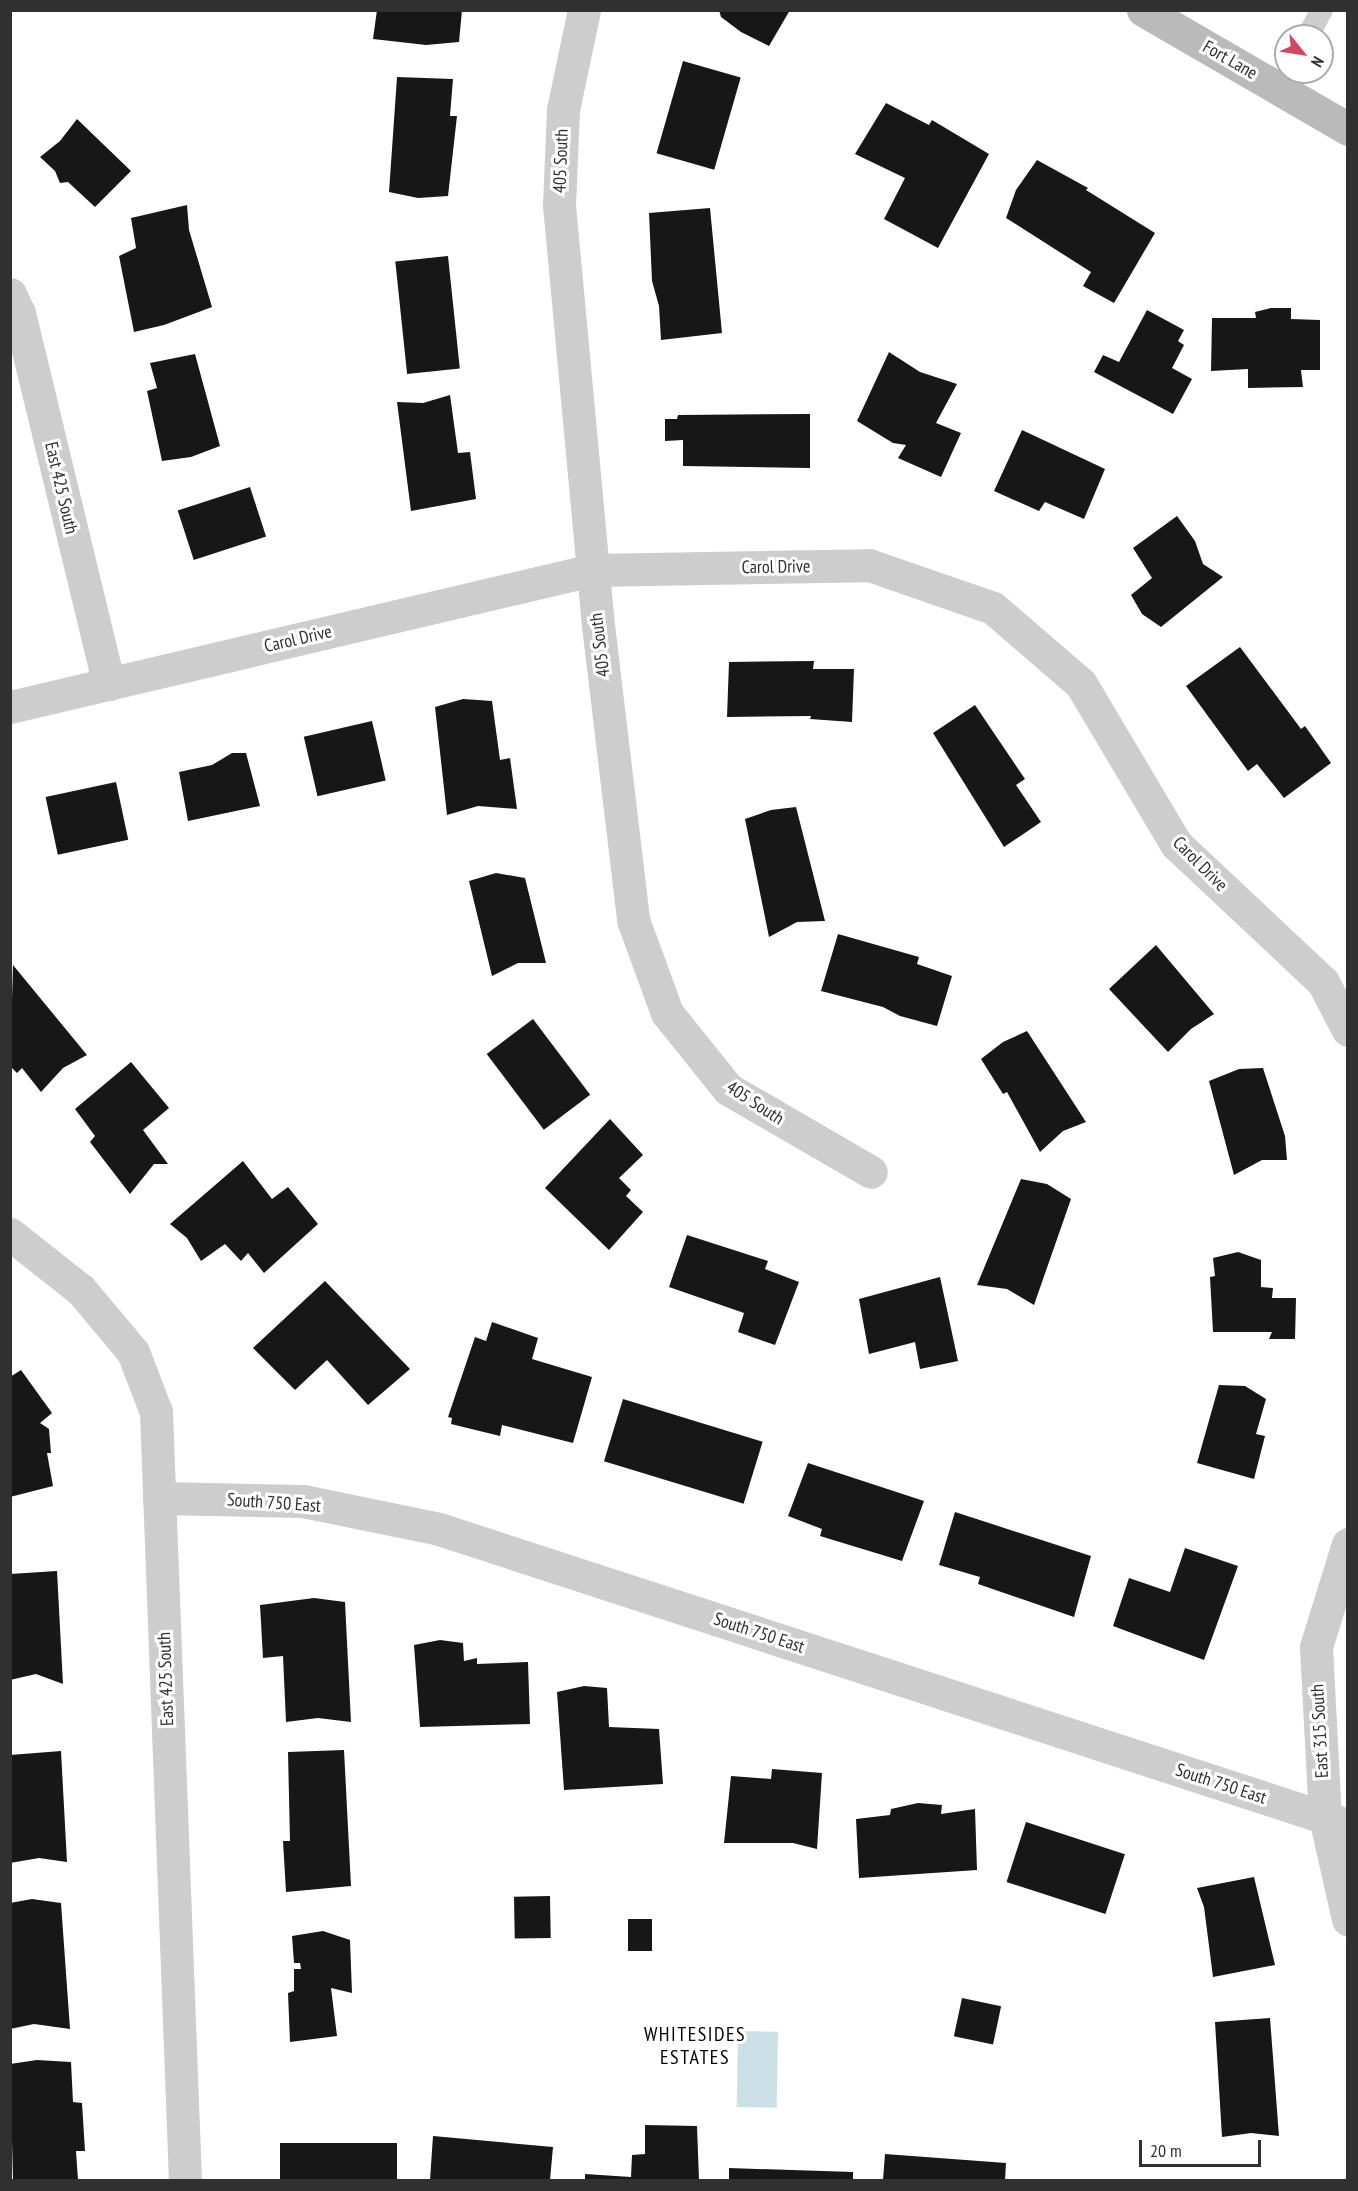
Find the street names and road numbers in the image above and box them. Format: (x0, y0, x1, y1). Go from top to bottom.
street label: Fort Lane (1199, 36, 1261, 84)
street label: 405 South (549, 129, 573, 193)
street label: East 425 South (40, 440, 82, 536)
street label: Carol Drive (741, 556, 811, 578)
street label: 405 South (585, 612, 615, 678)
street label: Carol Drive (262, 621, 334, 657)
street label: Carol Drive (1168, 832, 1232, 896)
street label: 405 South (722, 1076, 788, 1130)
street label: South 750 East (226, 1489, 322, 1517)
street label: South 750 East (711, 1608, 807, 1658)
street label: East 425 South (154, 1632, 178, 1726)
street label: East 315 South (1307, 1683, 1333, 1779)
street label: South 750 East (1173, 1759, 1269, 1809)

